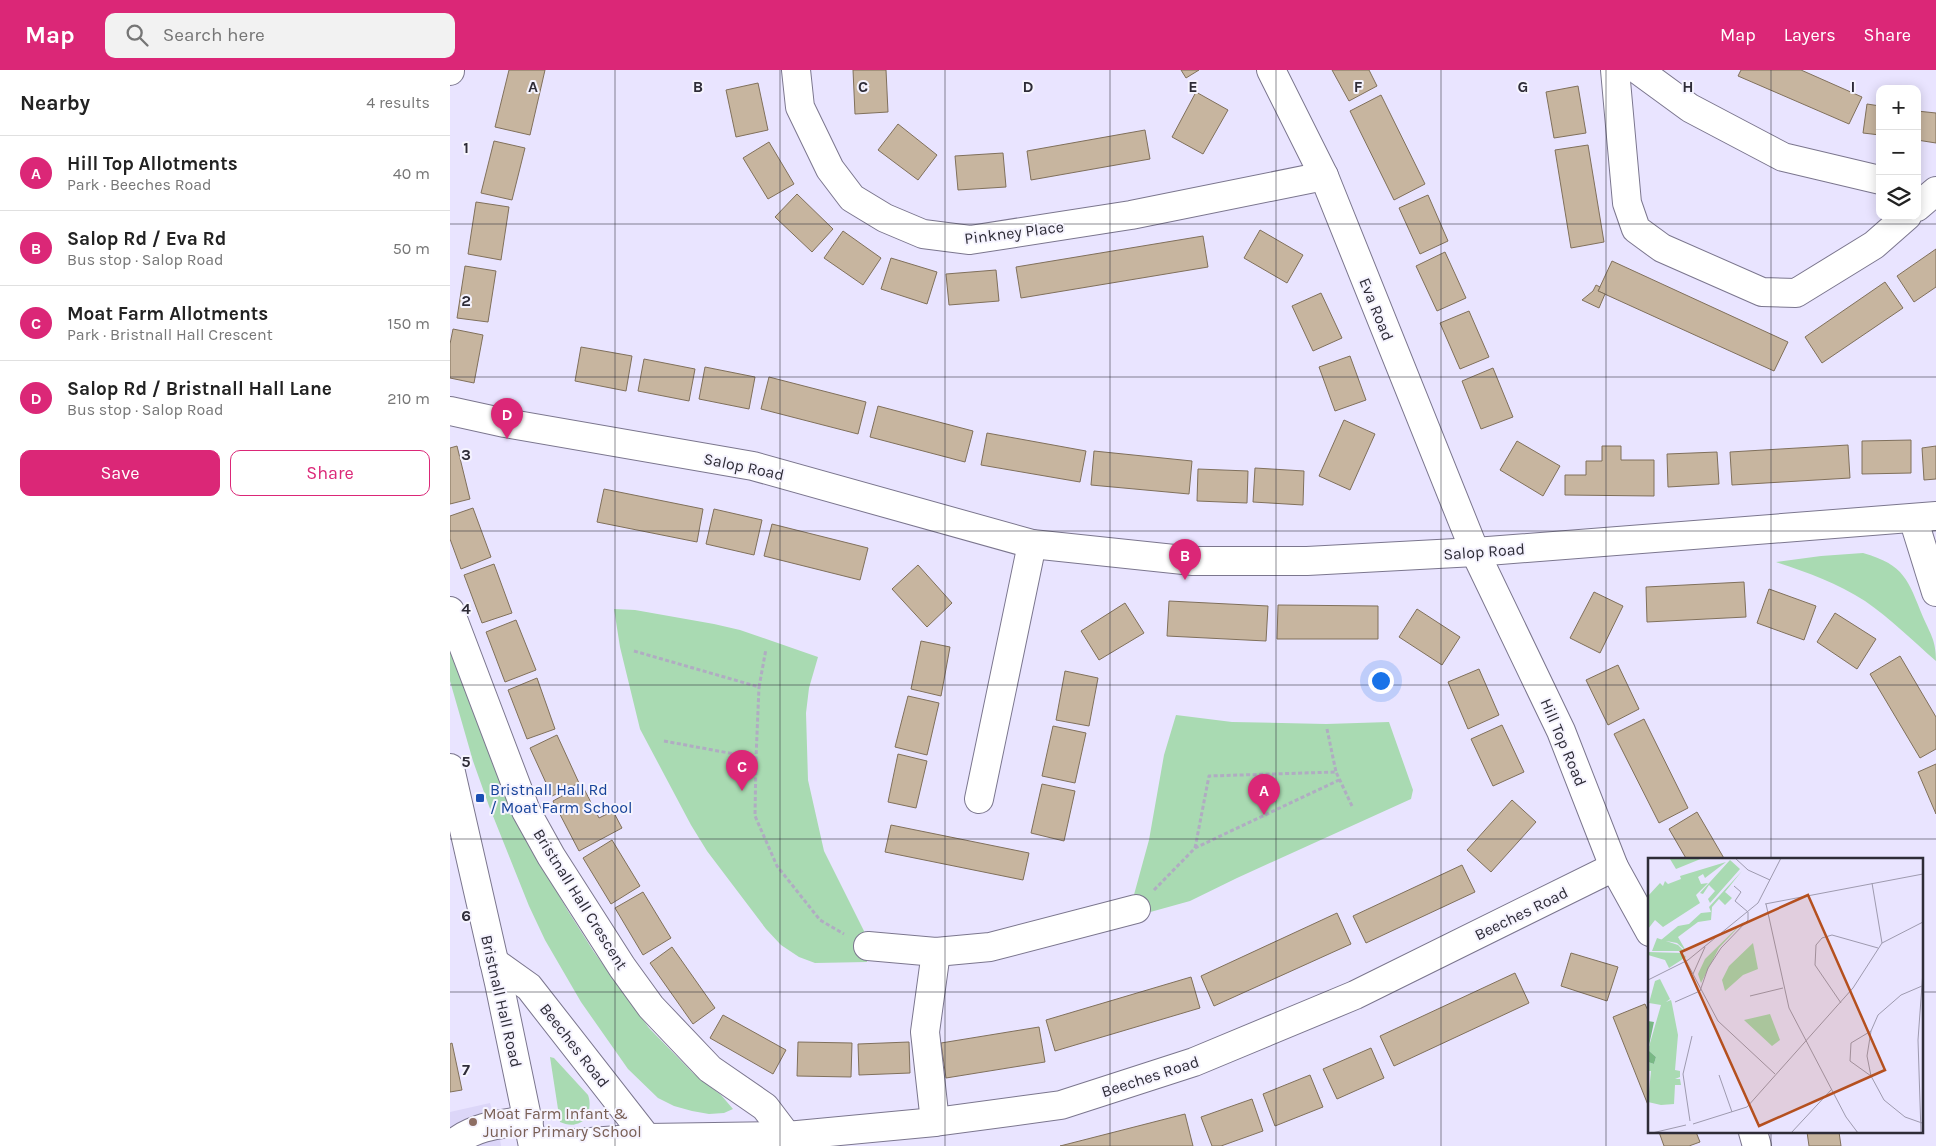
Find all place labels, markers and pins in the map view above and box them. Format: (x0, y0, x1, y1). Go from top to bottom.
pin: D (491, 398, 523, 439)
pin: B (1169, 539, 1201, 580)
pin: C (726, 750, 758, 791)
pin: A (1248, 774, 1280, 815)
place label: Bristnall Hall Rd / Moat Farm School (490, 780, 633, 817)
marker: Bristnall Hall Rd / Moat Farm School (474, 792, 486, 804)
place label: Moat Farm Infant & Junior Primary School (483, 1104, 642, 1141)
marker: Moat Farm Infant & Junior Primary School (467, 1116, 479, 1128)

